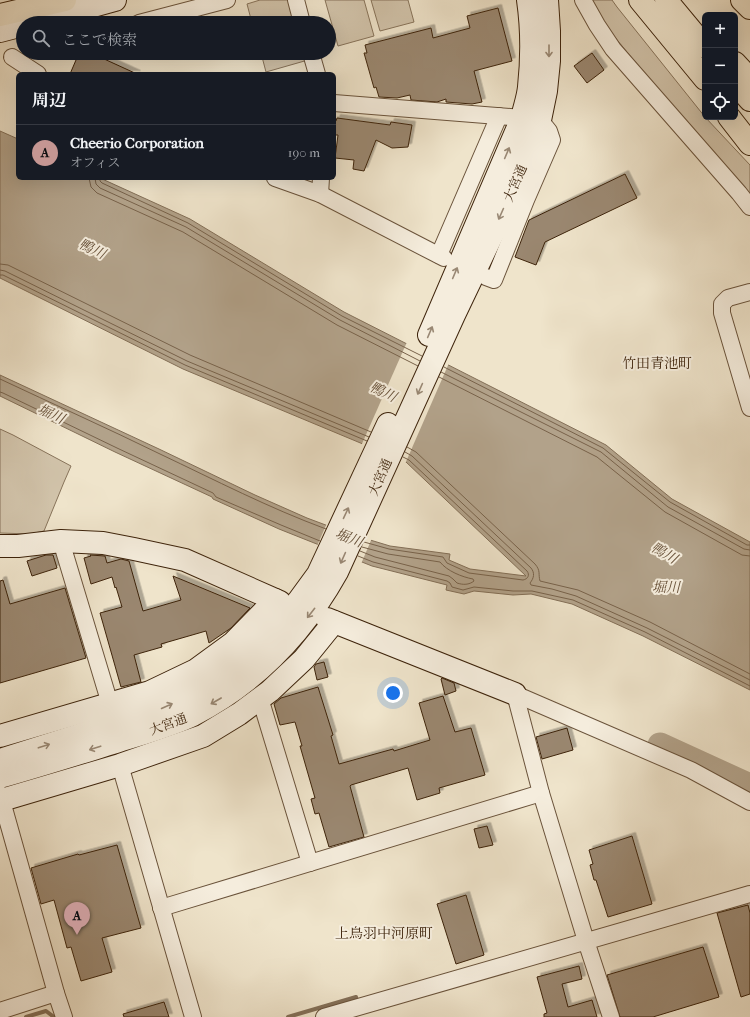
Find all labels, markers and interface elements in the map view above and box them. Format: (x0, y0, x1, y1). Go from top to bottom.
map controls (702, 12, 738, 120)
button: + (702, 12, 738, 48)
search box (16, 16, 336, 60)
icon: search (30, 27, 52, 49)
text: ここで検索 (62, 31, 137, 49)
one-way arrow (545, 44, 553, 57)
button: − (702, 48, 738, 84)
button: locate (702, 84, 738, 120)
text: 周辺 (32, 90, 66, 110)
text: Cheerio Corporation (70, 134, 204, 152)
text: A (41, 145, 49, 160)
text: 190 m (288, 145, 320, 160)
one-way arrow (503, 148, 511, 160)
text: オフィス (70, 155, 121, 170)
street label: 大宮通 (500, 162, 530, 204)
one-way arrow (497, 208, 504, 220)
water label: 鴨川 (76, 235, 110, 264)
one-way arrow (452, 267, 460, 279)
one-way arrow (427, 326, 434, 338)
district label: 竹田青池町 (622, 355, 692, 372)
water label: 鴨川 (367, 378, 401, 407)
one-way arrow (416, 383, 423, 395)
water label: 堀川 (35, 400, 69, 428)
street label: 大宮通 (365, 456, 395, 498)
one-way arrow (343, 508, 350, 520)
water label: 堀川 (333, 525, 367, 552)
water label: 鴨川 (648, 539, 682, 568)
one-way arrow (339, 552, 346, 564)
water label: 堀川 (652, 579, 682, 596)
one-way arrow (306, 608, 315, 619)
your location (383, 683, 403, 703)
one-way arrow (211, 697, 222, 705)
one-way arrow (161, 702, 173, 709)
street label: 大宮通 (147, 710, 189, 738)
one-way arrow (37, 742, 50, 749)
one-way arrow (89, 745, 102, 752)
pin: A (64, 902, 90, 935)
district label: 上鳥羽中河原町 (335, 925, 433, 942)

